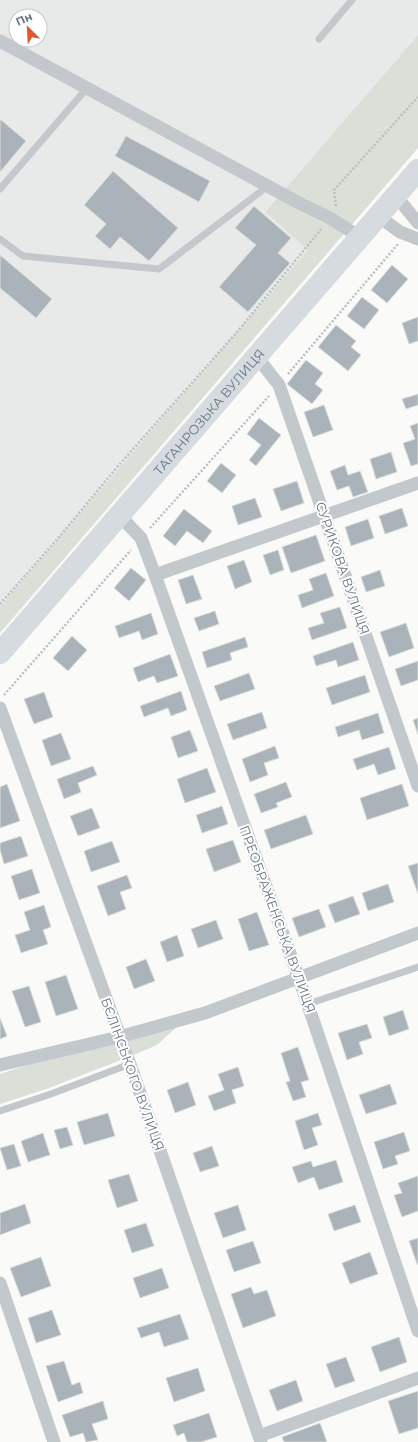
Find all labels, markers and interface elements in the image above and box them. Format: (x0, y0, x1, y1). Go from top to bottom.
north arrow (8, 8, 48, 48)
text: Пн (14, 9, 34, 29)
street label: ТАГАНРОЗЬКА ВУЛИЦЯ (150, 345, 268, 478)
street label: СУРИКОВА ВУЛИЦЯ (313, 499, 373, 637)
street label: ПРЕОБРАЖЕНСЬКА ВУЛИЦЯ (237, 823, 319, 1015)
street label: БЄЛІНСЬКОГО ВУЛИЦЯ (98, 995, 168, 1153)

